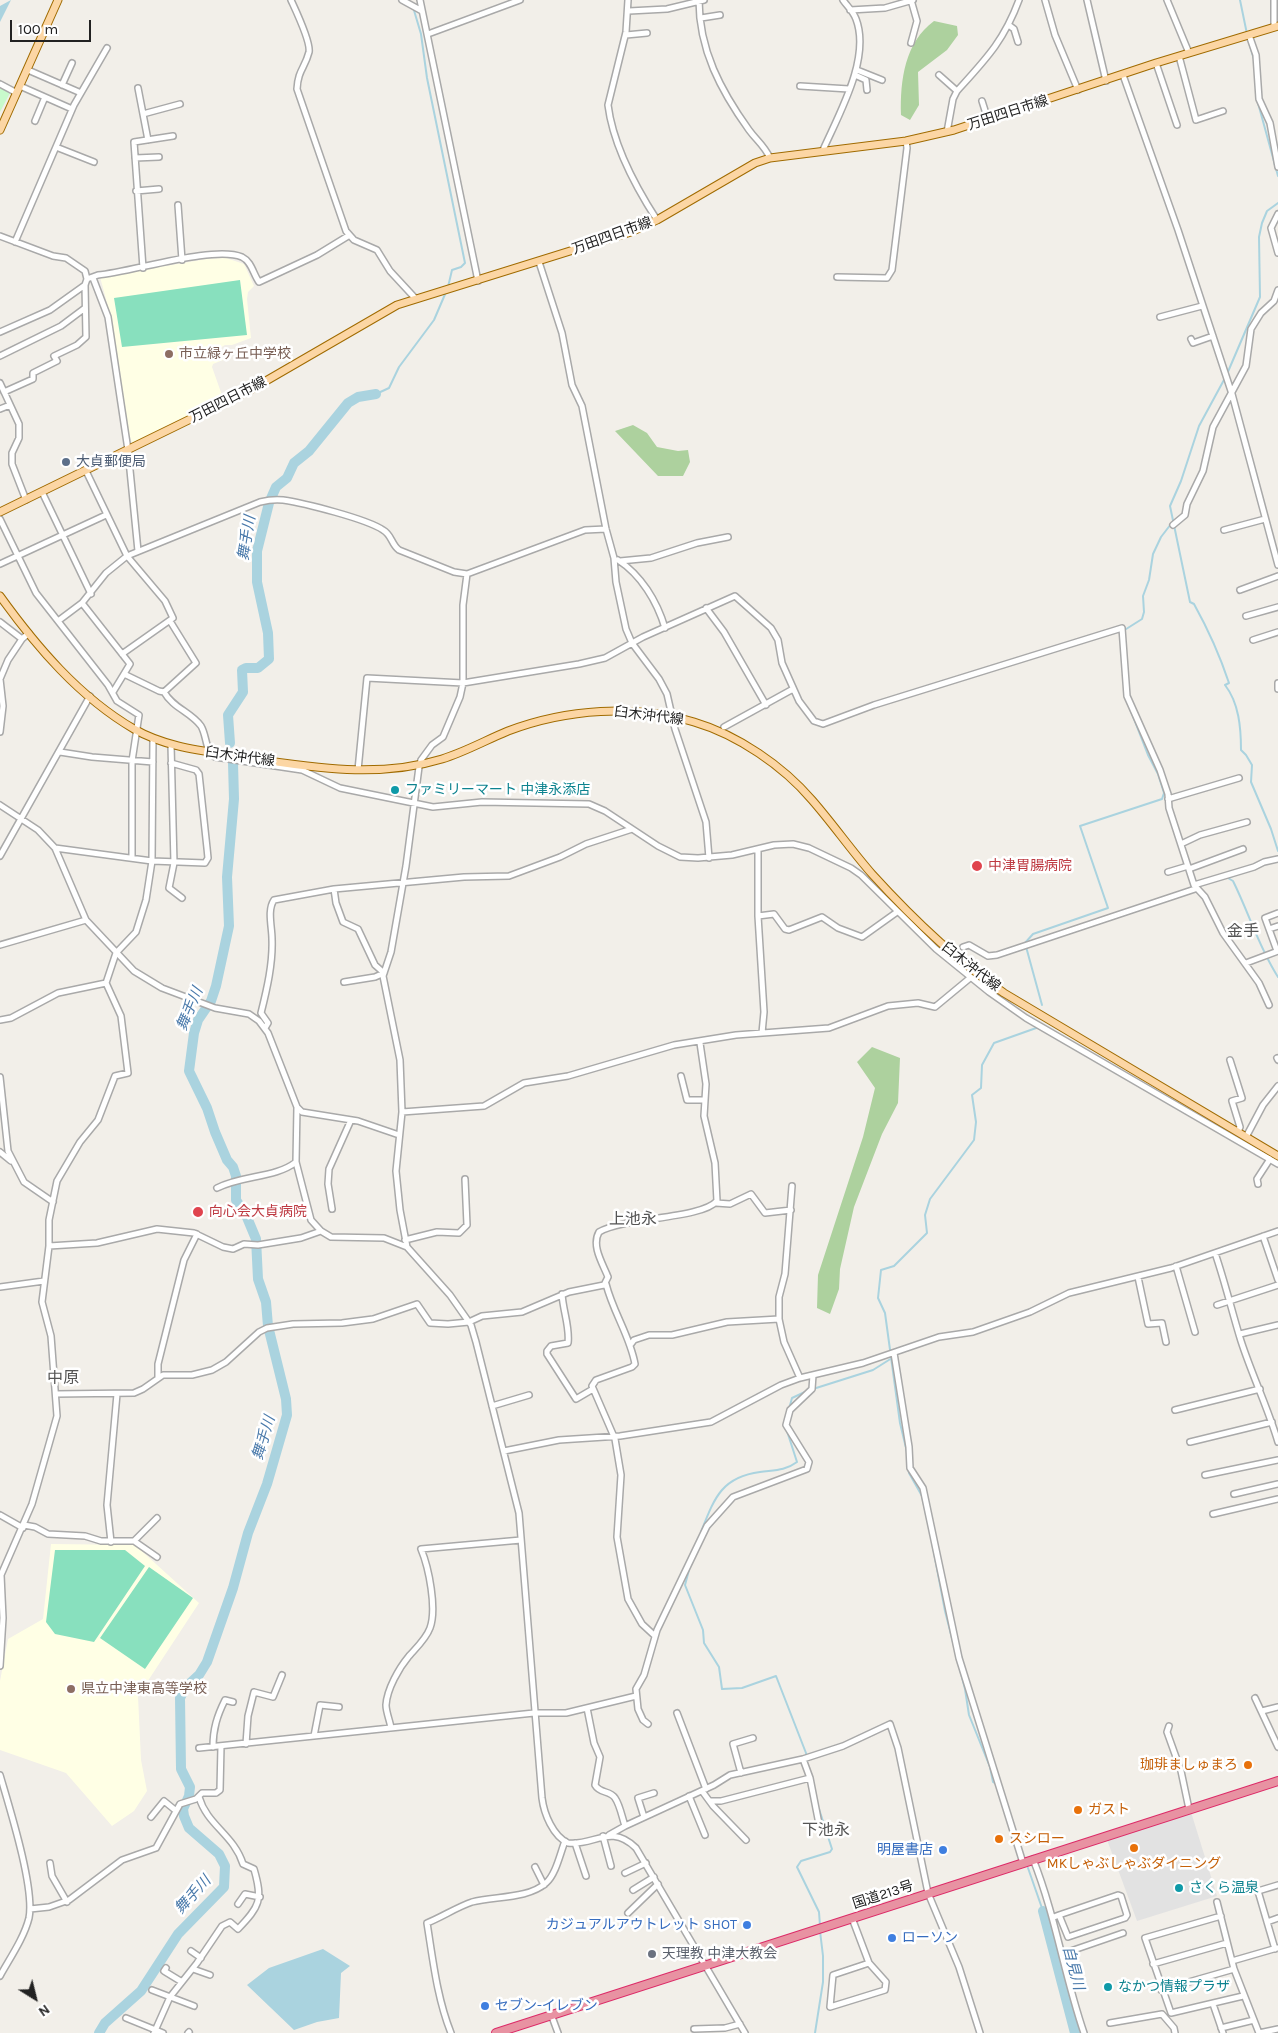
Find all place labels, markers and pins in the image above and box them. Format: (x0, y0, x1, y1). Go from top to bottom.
place label: 市立緑ヶ丘中学校 (179, 346, 291, 362)
marker: 市立緑ヶ丘中学校 (163, 348, 175, 360)
place label: 大貞郵便局 (76, 454, 146, 470)
marker: 大貞郵便局 (60, 456, 72, 468)
place label: ファミリーマート 中津永添店 (405, 782, 590, 798)
marker: ファミリーマート 中津永添店 (389, 784, 401, 796)
place label: 中津胃腸病院 (988, 858, 1072, 874)
marker: 中津胃腸病院 (970, 859, 984, 873)
place label: 向心会大貞病院 (209, 1204, 307, 1220)
marker: 向心会大貞病院 (191, 1205, 205, 1219)
place label: 県立中津東高等学校 (81, 1681, 207, 1697)
marker: 県立中津東高等学校 (65, 1683, 77, 1695)
place label: 珈琲ましゅまろ (1140, 1757, 1238, 1773)
marker: 珈琲ましゅまろ (1242, 1759, 1254, 1771)
place label: ガスト (1088, 1802, 1130, 1818)
marker: ガスト (1072, 1804, 1084, 1816)
place label: スシロー (1009, 1831, 1065, 1847)
marker: スシロー (993, 1833, 1005, 1845)
place label: 明屋書店 (877, 1842, 933, 1858)
marker: MKしゃぶしゃぶダイニング (1128, 1842, 1140, 1854)
marker: 明屋書店 (937, 1844, 949, 1856)
place label: MKしゃぶしゃぶダイニング (1047, 1856, 1221, 1872)
place label: さくら温泉 (1189, 1880, 1259, 1896)
marker: さくら温泉 (1173, 1882, 1185, 1894)
place label: カジュアルアウトレット SHOT (546, 1917, 737, 1933)
marker: カジュアルアウトレット SHOT (741, 1919, 753, 1931)
place label: ローソン (902, 1930, 958, 1946)
marker: ローソン (886, 1932, 898, 1944)
place label: 天理教 中津大教会 (662, 1946, 777, 1962)
marker: 天理教 中津大教会 (646, 1948, 658, 1960)
place label: なかつ情報プラザ (1118, 1979, 1230, 1995)
marker: なかつ情報プラザ (1102, 1981, 1114, 1993)
place label: セブン-イレブン (495, 1998, 598, 2014)
marker: セブン-イレブン (479, 2000, 491, 2012)

